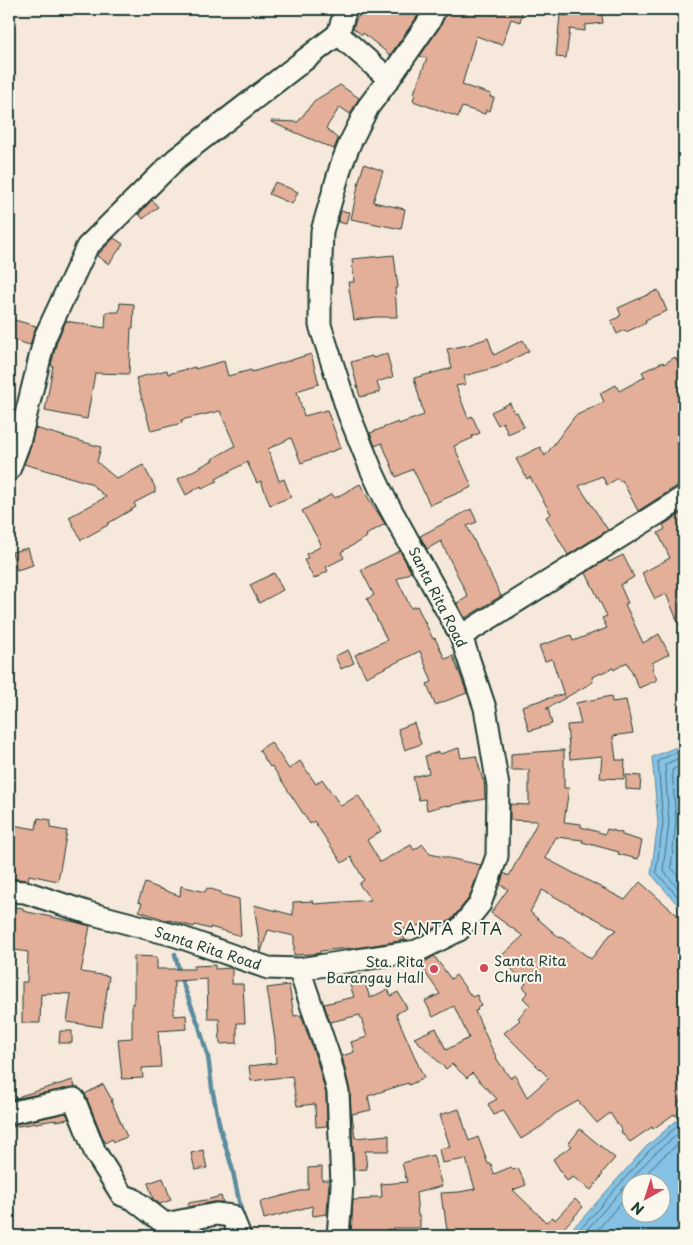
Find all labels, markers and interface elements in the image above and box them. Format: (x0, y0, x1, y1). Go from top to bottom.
street label: Santa Rita Road (403, 543, 473, 651)
district label: SANTA RITA (393, 916, 503, 940)
street label: Santa Rita Road (152, 921, 264, 975)
place label: Santa Rita Church (494, 950, 567, 987)
place label: Sta. Rita Barangay Hall (326, 951, 424, 988)
marker: Santa Rita Church (478, 962, 490, 974)
marker: Sta. Rita Barangay Hall (428, 963, 440, 975)
north arrow (620, 1172, 670, 1222)
text: N (627, 1197, 648, 1220)

